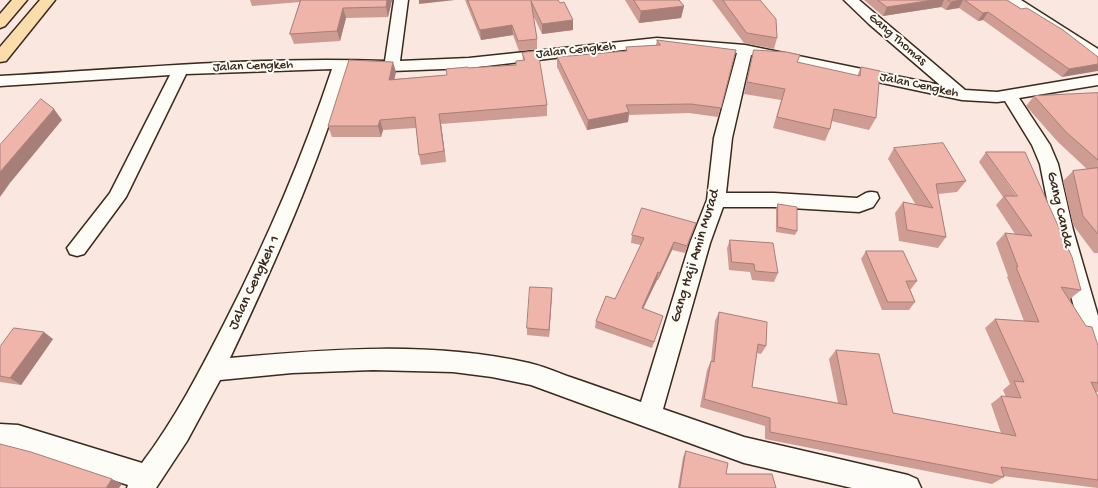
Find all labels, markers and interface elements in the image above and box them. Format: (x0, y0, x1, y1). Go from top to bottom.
street label: Gang Thomas (865, 10, 929, 70)
street label: Jalan Cengkeh (535, 39, 617, 63)
street label: Jalan Cengkeh (213, 58, 293, 76)
street label: Jalan Cengkeh (878, 70, 960, 102)
street label: Gang Canda (1041, 170, 1077, 250)
street label: Gang Haji Amin Murad (667, 187, 725, 325)
street label: Jalan Cengkeh 1 (225, 233, 285, 333)

